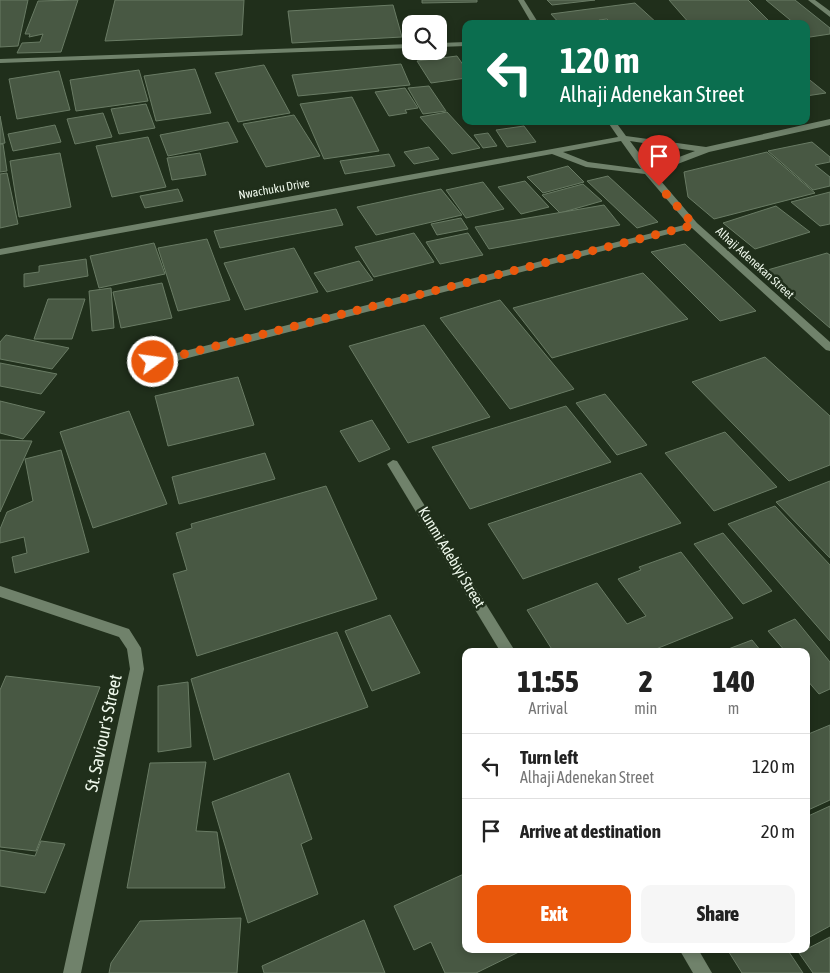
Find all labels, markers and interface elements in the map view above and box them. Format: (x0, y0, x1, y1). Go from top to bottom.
map controls (402, 15, 447, 60)
button: search (402, 15, 447, 60)
icon: left (477, 40, 542, 105)
text: 120 m (560, 40, 639, 80)
text: Alhaji Adenekan Street (560, 81, 744, 107)
pin (638, 135, 680, 186)
icon: arrive (645, 142, 673, 170)
street label: Nwachuku Drive (237, 176, 311, 202)
street label: Alhaji Adenekan Street (713, 224, 797, 302)
position arrow (126, 335, 178, 387)
street label: Kunmi Adebiyi Street (415, 504, 489, 610)
text: 11:55 (517, 664, 579, 698)
text: 2 (639, 664, 653, 698)
text: 140 (712, 664, 755, 698)
street label: St. Saviour's Street (80, 672, 126, 794)
text: Arrival (529, 699, 568, 717)
text: min (634, 699, 657, 717)
text: m (728, 699, 739, 717)
text: Turn left (520, 746, 578, 768)
icon: left (477, 752, 505, 780)
text: 120 m (752, 755, 795, 777)
text: Alhaji Adenekan Street (520, 768, 654, 786)
icon: arrive (477, 817, 505, 845)
text: Arrive at destination (520, 820, 661, 842)
text: 20 m (761, 820, 795, 842)
button: Exit (477, 885, 631, 943)
button: Share (641, 885, 795, 943)

